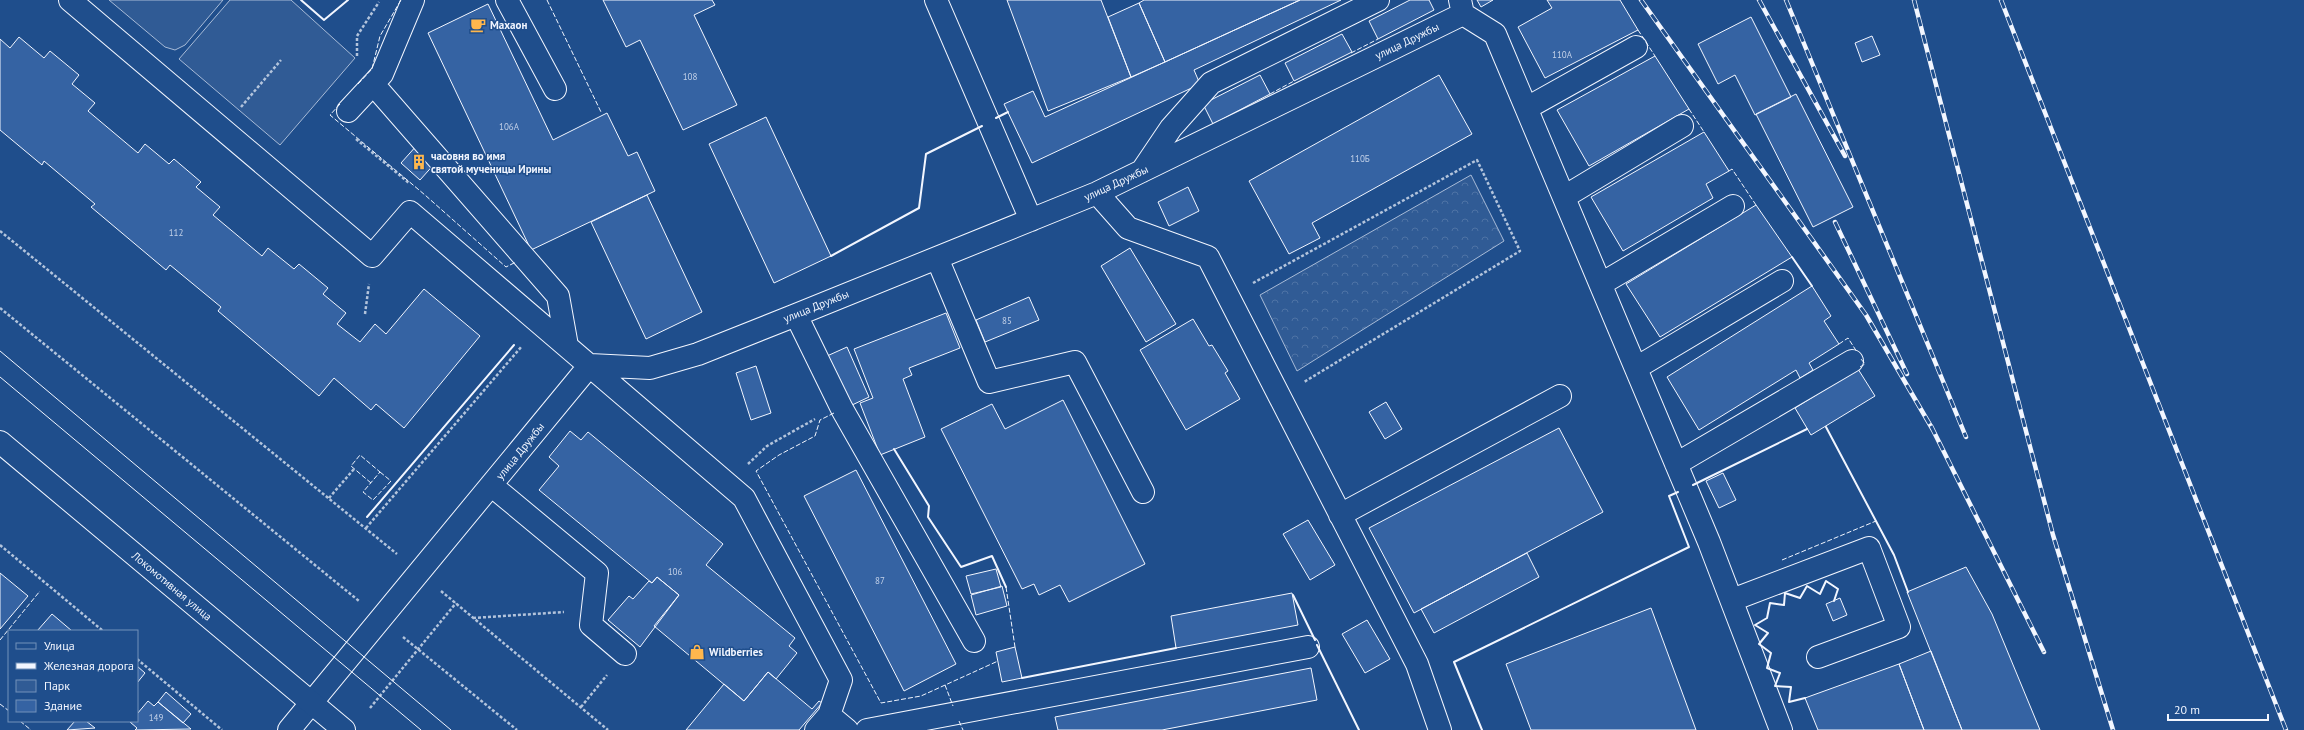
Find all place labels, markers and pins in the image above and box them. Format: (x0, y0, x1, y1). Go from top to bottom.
cafe icon: Махаон (469, 16, 487, 34)
place label: Махаон (490, 18, 527, 32)
place label: часовня во имя святой мученицы Ирины (431, 149, 552, 176)
building icon: часовня во имя святой мученицы Ирины (410, 153, 428, 171)
shop icon: Wildberries (688, 643, 706, 661)
place label: Wildberries (709, 645, 763, 659)

